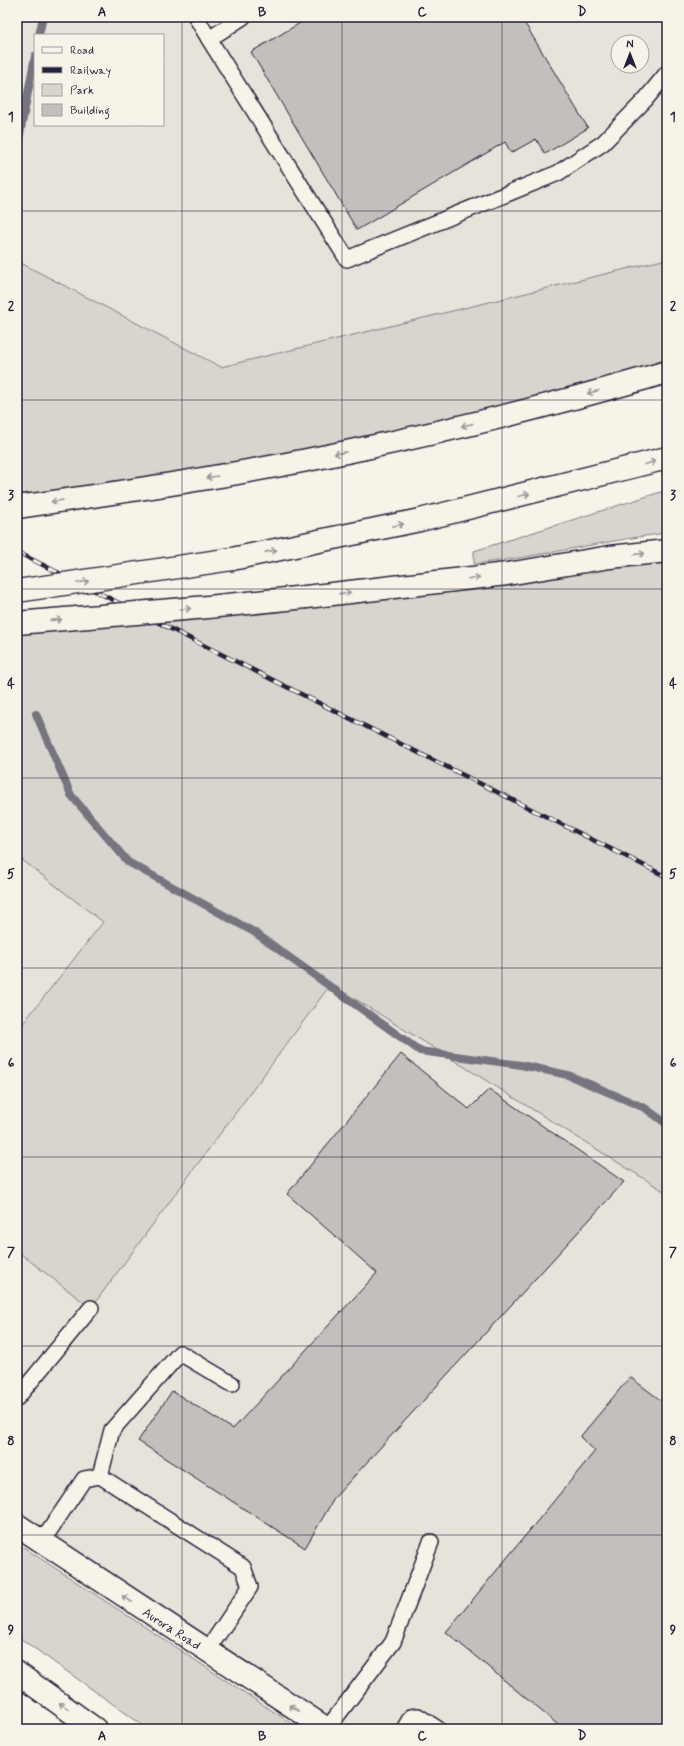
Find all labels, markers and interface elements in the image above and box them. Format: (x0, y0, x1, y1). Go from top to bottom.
text: A (98, 4, 106, 21)
text: B (258, 4, 267, 21)
text: C (417, 4, 427, 21)
text: D (578, 4, 587, 21)
legend (34, 34, 164, 126)
north arrow (610, 34, 650, 74)
text: N (626, 38, 634, 52)
text: Road (70, 43, 94, 59)
text: Railway (70, 63, 112, 79)
text: Park (70, 83, 94, 99)
text: Building (70, 103, 110, 120)
text: 1 (8, 109, 14, 126)
text: 1 (670, 109, 676, 126)
text: 2 (8, 298, 15, 315)
text: 2 (670, 298, 677, 315)
one-way arrow (587, 389, 600, 397)
one-way arrow (461, 422, 474, 429)
one-way arrow (334, 450, 347, 458)
one-way arrow (643, 458, 656, 466)
one-way arrow (206, 473, 219, 481)
text: 3 (8, 487, 14, 504)
text: 3 (670, 487, 676, 504)
one-way arrow (518, 491, 531, 498)
one-way arrow (51, 497, 64, 505)
one-way arrow (391, 520, 404, 528)
one-way arrow (264, 547, 277, 555)
one-way arrow (632, 550, 645, 558)
one-way arrow (467, 574, 480, 582)
one-way arrow (76, 578, 89, 586)
one-way arrow (338, 589, 351, 596)
one-way arrow (178, 606, 191, 613)
one-way arrow (49, 617, 62, 624)
text: 4 (7, 676, 15, 693)
text: 4 (669, 676, 677, 693)
text: 5 (7, 866, 15, 883)
text: 5 (669, 866, 677, 883)
text: 6 (8, 1055, 15, 1072)
text: 6 (670, 1055, 677, 1072)
text: 7 (7, 1244, 15, 1261)
text: 7 (669, 1244, 677, 1261)
text: 8 (7, 1433, 15, 1450)
text: 8 (669, 1433, 677, 1450)
one-way arrow (121, 1594, 132, 1603)
street label: Aurora Road (139, 1604, 204, 1654)
text: 9 (8, 1622, 15, 1639)
text: 9 (670, 1622, 677, 1639)
one-way arrow (58, 1702, 69, 1710)
one-way arrow (289, 1704, 300, 1712)
text: A (98, 1728, 106, 1745)
text: B (258, 1728, 267, 1745)
text: C (417, 1728, 427, 1745)
text: D (578, 1728, 587, 1745)

